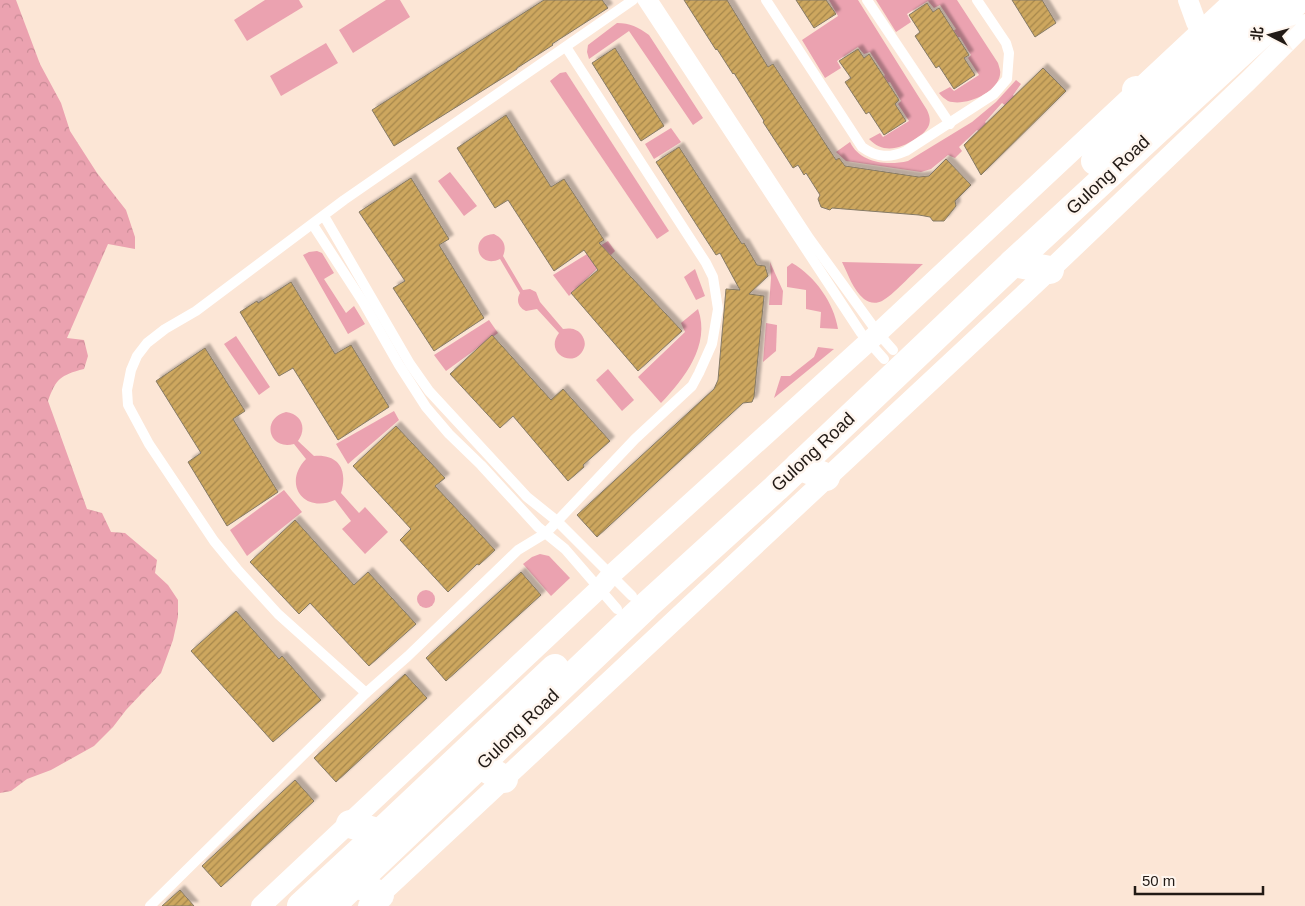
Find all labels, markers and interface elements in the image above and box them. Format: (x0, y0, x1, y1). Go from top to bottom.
north arrow (1245, 10, 1295, 60)
text: 北 (1248, 26, 1266, 41)
street label: Gulong Road (1062, 132, 1154, 218)
street label: Gulong Road (767, 409, 859, 495)
street label: Gulong Road (473, 685, 563, 773)
scale bar (1135, 864, 1262, 896)
text: 50 m (1142, 872, 1175, 889)

